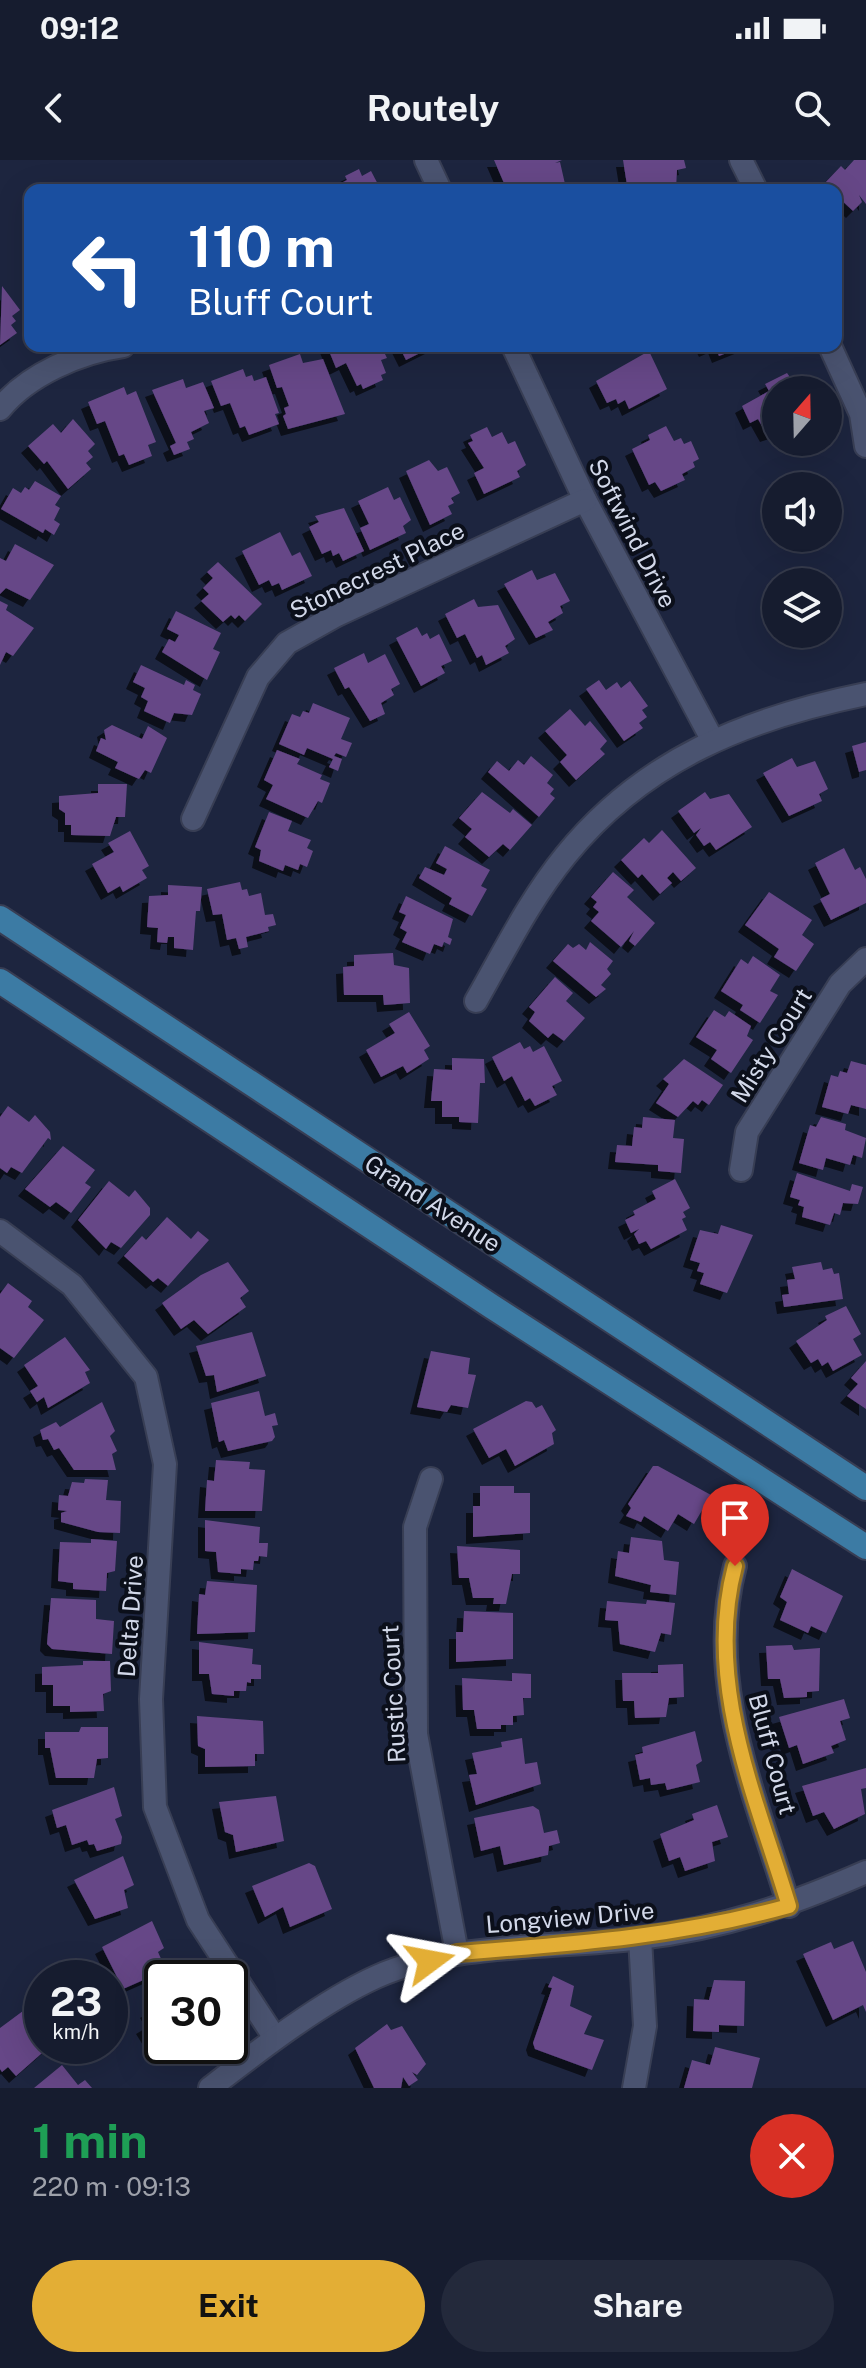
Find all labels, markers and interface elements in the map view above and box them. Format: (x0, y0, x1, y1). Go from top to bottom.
text: 09:12 (40, 10, 119, 46)
icon: back (32, 86, 76, 130)
icon: search (790, 86, 834, 130)
text: Routely (367, 87, 499, 129)
text: 110 m (188, 214, 335, 280)
icon: left (56, 216, 160, 320)
text: Bluff Court (188, 281, 373, 323)
north arrow (762, 376, 842, 456)
map controls (762, 376, 842, 648)
street label: Softwind Drive (583, 454, 683, 612)
button: sound (762, 472, 842, 552)
street label: Stonecrest Place (285, 516, 469, 624)
button: layers (762, 568, 842, 648)
street label: Misty Court (725, 983, 817, 1107)
street label: Grand Avenue (360, 1149, 506, 1257)
pin (701, 1484, 769, 1566)
icon: arrive (713, 1496, 757, 1540)
street label: Delta Drive (112, 1554, 148, 1678)
street label: Rustic Court (375, 1624, 411, 1764)
street label: Bluff Court (743, 1691, 803, 1817)
street label: Longview Drive (485, 1896, 655, 1938)
position arrow (388, 1919, 472, 2003)
speed limit sign: 30 (144, 1960, 248, 2064)
text: 23 (50, 1978, 102, 2025)
text: km/h (52, 2020, 100, 2044)
text: 1 min (32, 2112, 148, 2169)
button: close (750, 2114, 834, 2198)
text: 220 m · 09:13 (32, 2171, 191, 2202)
button: Exit (32, 2260, 425, 2352)
button: Share (441, 2260, 834, 2352)

